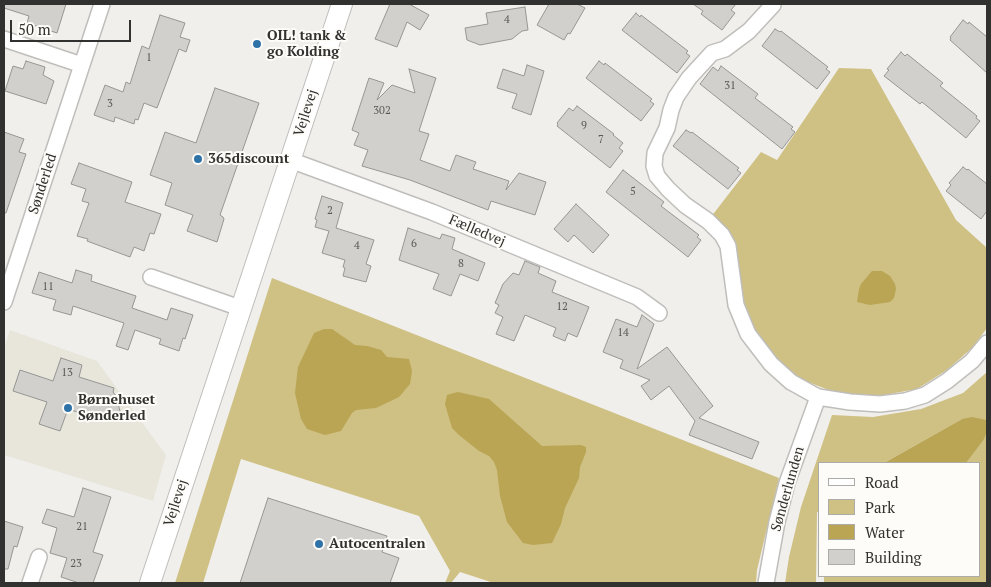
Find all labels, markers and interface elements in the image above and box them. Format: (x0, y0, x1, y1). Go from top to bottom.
scale bar (12, 10, 134, 42)
house number: 4 (504, 13, 510, 27)
text: 50 m (18, 19, 51, 39)
place label: OIL! tank & go Kolding (267, 28, 346, 60)
marker: OIL! tank & go Kolding (251, 38, 263, 50)
house number: 1 (146, 51, 152, 65)
house number: 31 (724, 79, 736, 93)
street label: Vejlevej (291, 87, 321, 139)
house number: 3 (107, 97, 113, 111)
house number: 302 (373, 104, 391, 118)
house number: 9 (581, 119, 587, 133)
house number: 7 (598, 133, 604, 147)
place label: 365discount (208, 151, 289, 167)
street label: Sønderled (25, 152, 61, 216)
marker: 365discount (192, 153, 204, 165)
house number: 5 (630, 185, 636, 199)
house number: 2 (327, 204, 333, 218)
street label: Fælledvej (446, 212, 508, 250)
house number: 6 (411, 237, 417, 251)
house number: 4 (354, 239, 360, 253)
house number: 8 (458, 257, 464, 271)
house number: 11 (42, 280, 54, 294)
house number: 12 (556, 300, 568, 314)
house number: 14 (617, 326, 629, 340)
house number: 13 (61, 366, 73, 380)
place label: Børnehuset Sønderled (78, 392, 155, 424)
marker: Børnehuset Sønderled (62, 402, 74, 414)
street label: Sønderlunden (768, 445, 808, 533)
legend (818, 462, 981, 577)
text: Road (865, 472, 898, 492)
street label: Vejlevej (161, 477, 191, 529)
text: Park (865, 497, 895, 517)
house number: 21 (76, 520, 88, 534)
text: Water (865, 522, 904, 542)
place label: Autocentralen (329, 536, 426, 552)
marker: Autocentralen (313, 538, 325, 550)
text: Building (865, 547, 922, 567)
house number: 23 (70, 557, 82, 571)

